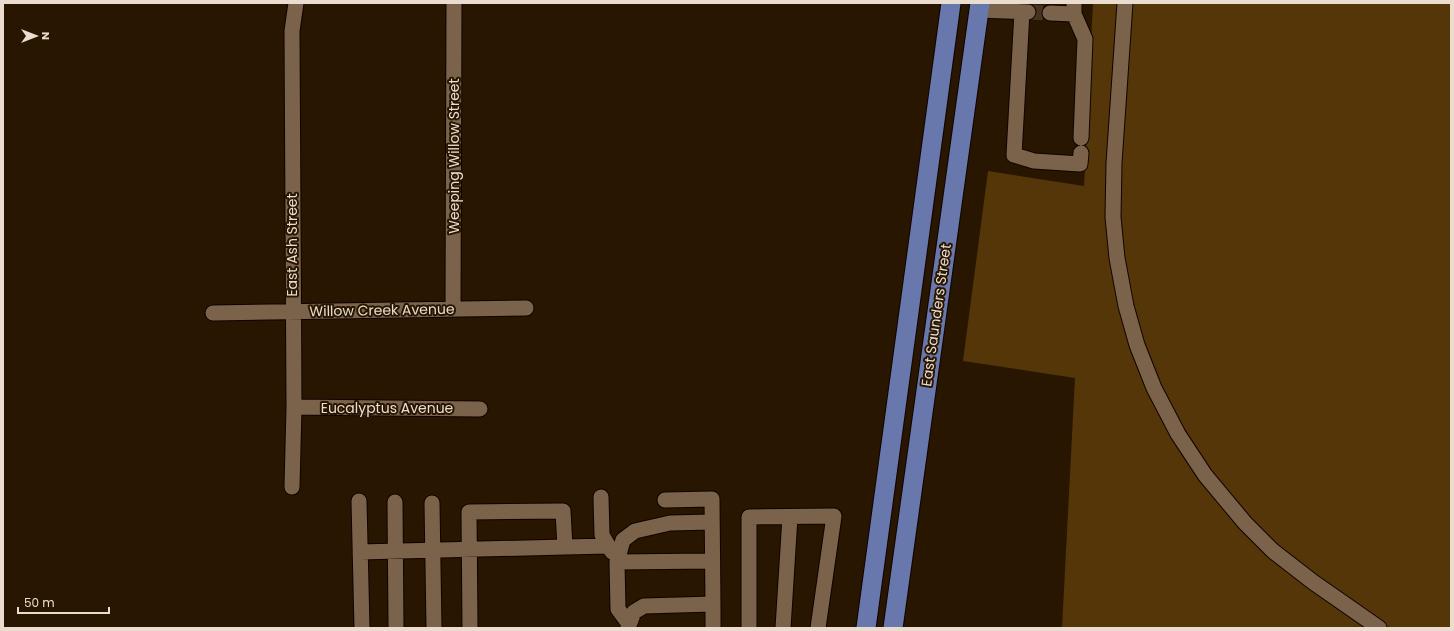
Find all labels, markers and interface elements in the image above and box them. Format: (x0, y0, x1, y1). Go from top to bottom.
north arrow (16, 16, 56, 56)
text: N (38, 32, 54, 40)
street label: Weeping Willow Street (444, 78, 464, 234)
street label: East Ash Street (282, 193, 302, 297)
street label: East Saunders Street (916, 242, 956, 388)
street label: Willow Creek Avenue (309, 299, 455, 321)
street label: Eucalyptus Avenue (321, 398, 454, 418)
scale bar (18, 589, 109, 615)
text: 50 m (24, 594, 55, 611)

